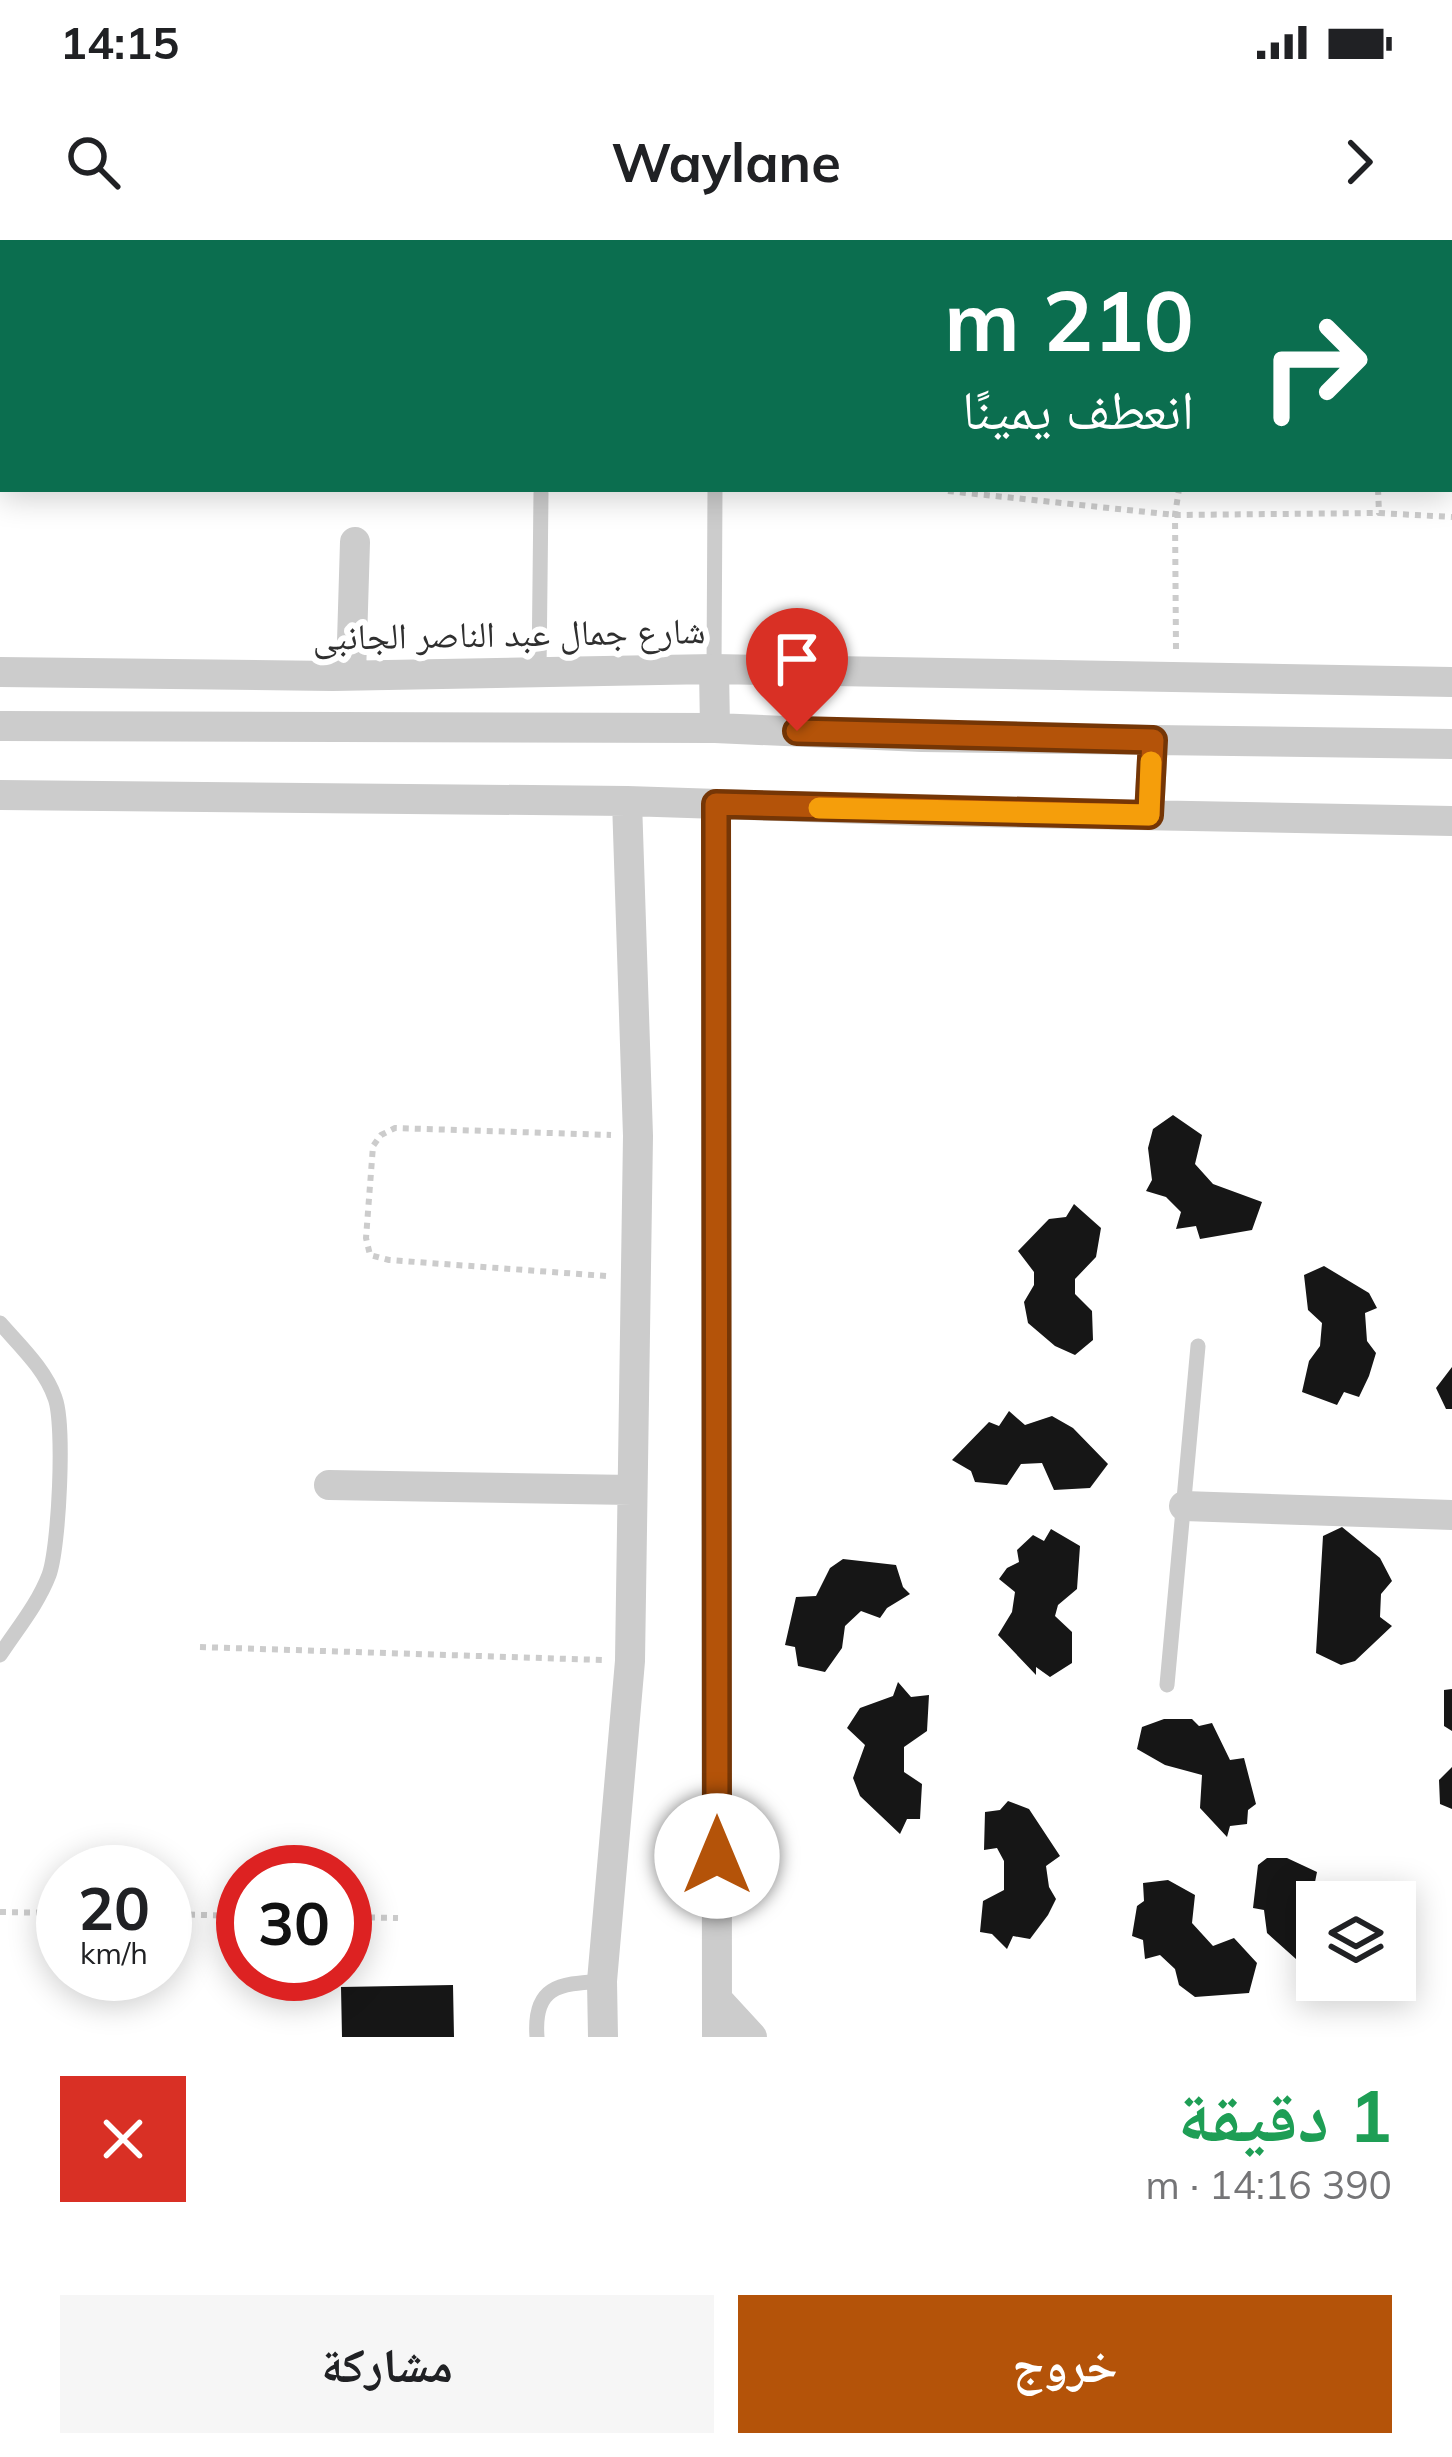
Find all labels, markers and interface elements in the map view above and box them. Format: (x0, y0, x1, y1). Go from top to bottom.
text: 14:15 (60, 14, 179, 70)
text: Waylane (611, 128, 841, 196)
icon: search (60, 129, 126, 195)
icon: forward (1326, 129, 1392, 195)
text: 210 m (944, 267, 1194, 372)
icon: right (1236, 288, 1392, 444)
text: انعطف يمينًا (962, 375, 1194, 443)
street label: شارع جمال عبد الناصر الجانبى (312, 607, 706, 660)
pin (746, 608, 848, 731)
icon: arrive (764, 626, 830, 692)
position arrow (654, 1793, 780, 1919)
speed limit sign: 30 (216, 1845, 372, 2001)
text: 20 (78, 1870, 150, 1945)
map controls (1296, 1881, 1416, 2001)
button: layers (1296, 1881, 1416, 2001)
text: km/h (80, 1934, 148, 1972)
text: 1 دقيقة (1178, 2070, 1392, 2160)
button: close (60, 2076, 186, 2202)
text: 390 m · 14:16 (1146, 2160, 1392, 2209)
button: مشاركة (60, 2295, 714, 2433)
button: خروج (738, 2295, 1392, 2433)

